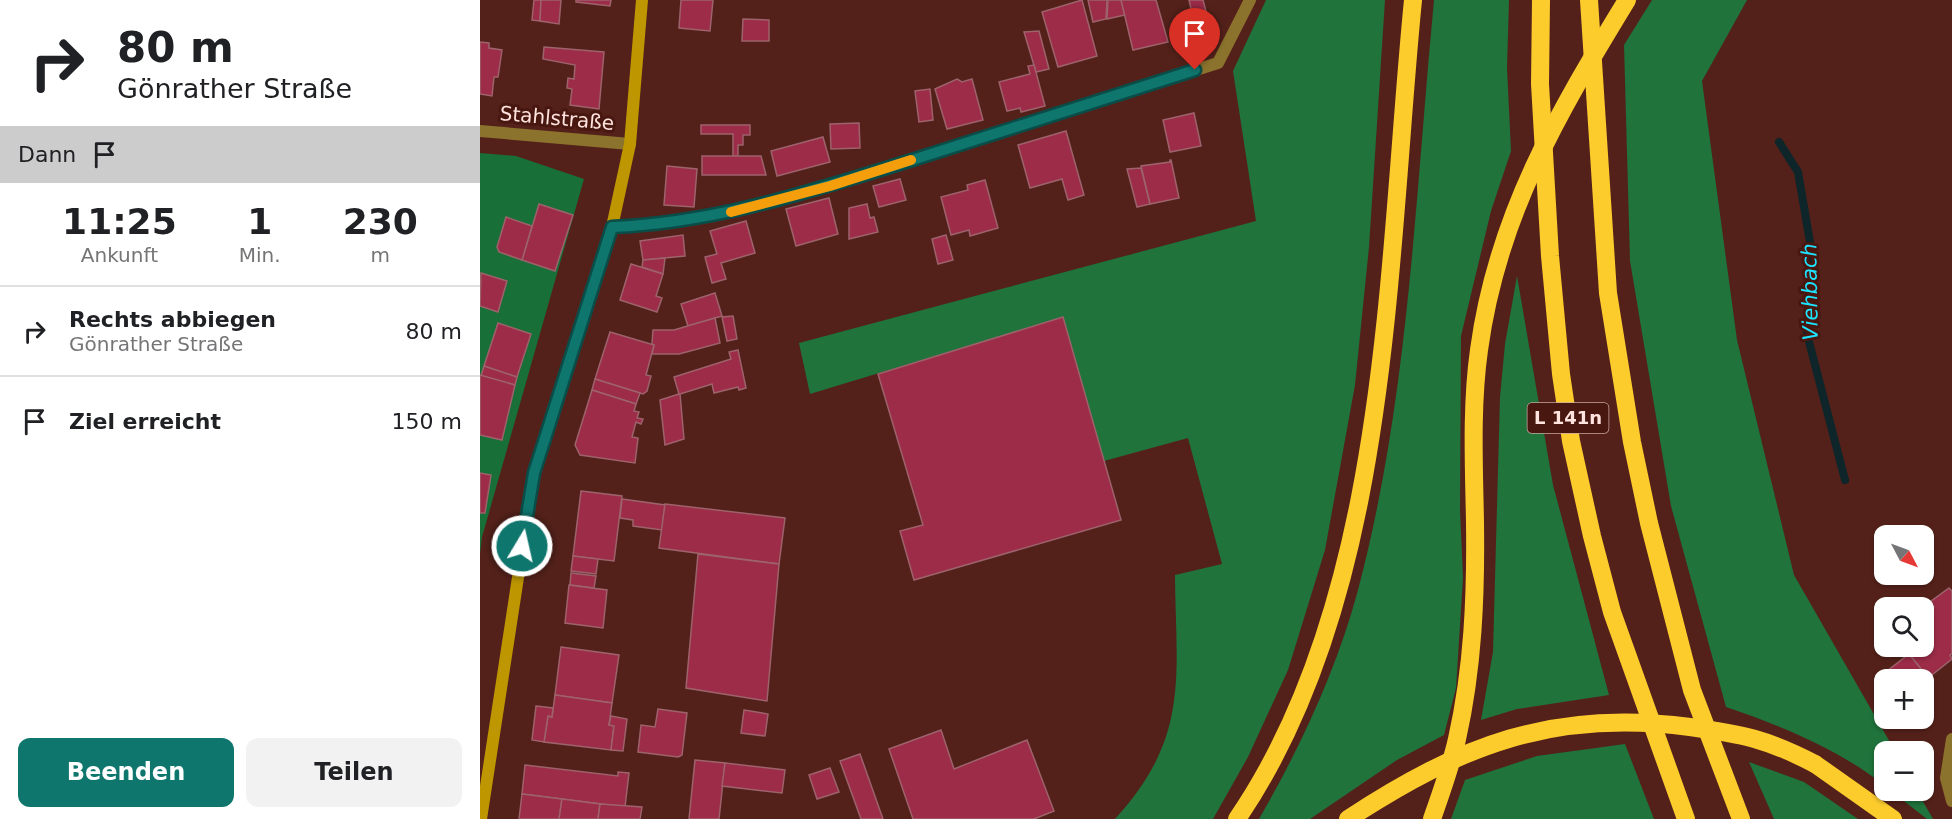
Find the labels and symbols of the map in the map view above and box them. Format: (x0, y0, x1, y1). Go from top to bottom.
pin (1169, 8, 1220, 70)
street label: Stahlstraße (499, 101, 615, 135)
water label: Viehbach (1797, 243, 1823, 341)
road number: L 141n (1528, 403, 1608, 433)
position arrow (490, 514, 554, 578)
north arrow (1874, 525, 1934, 585)

